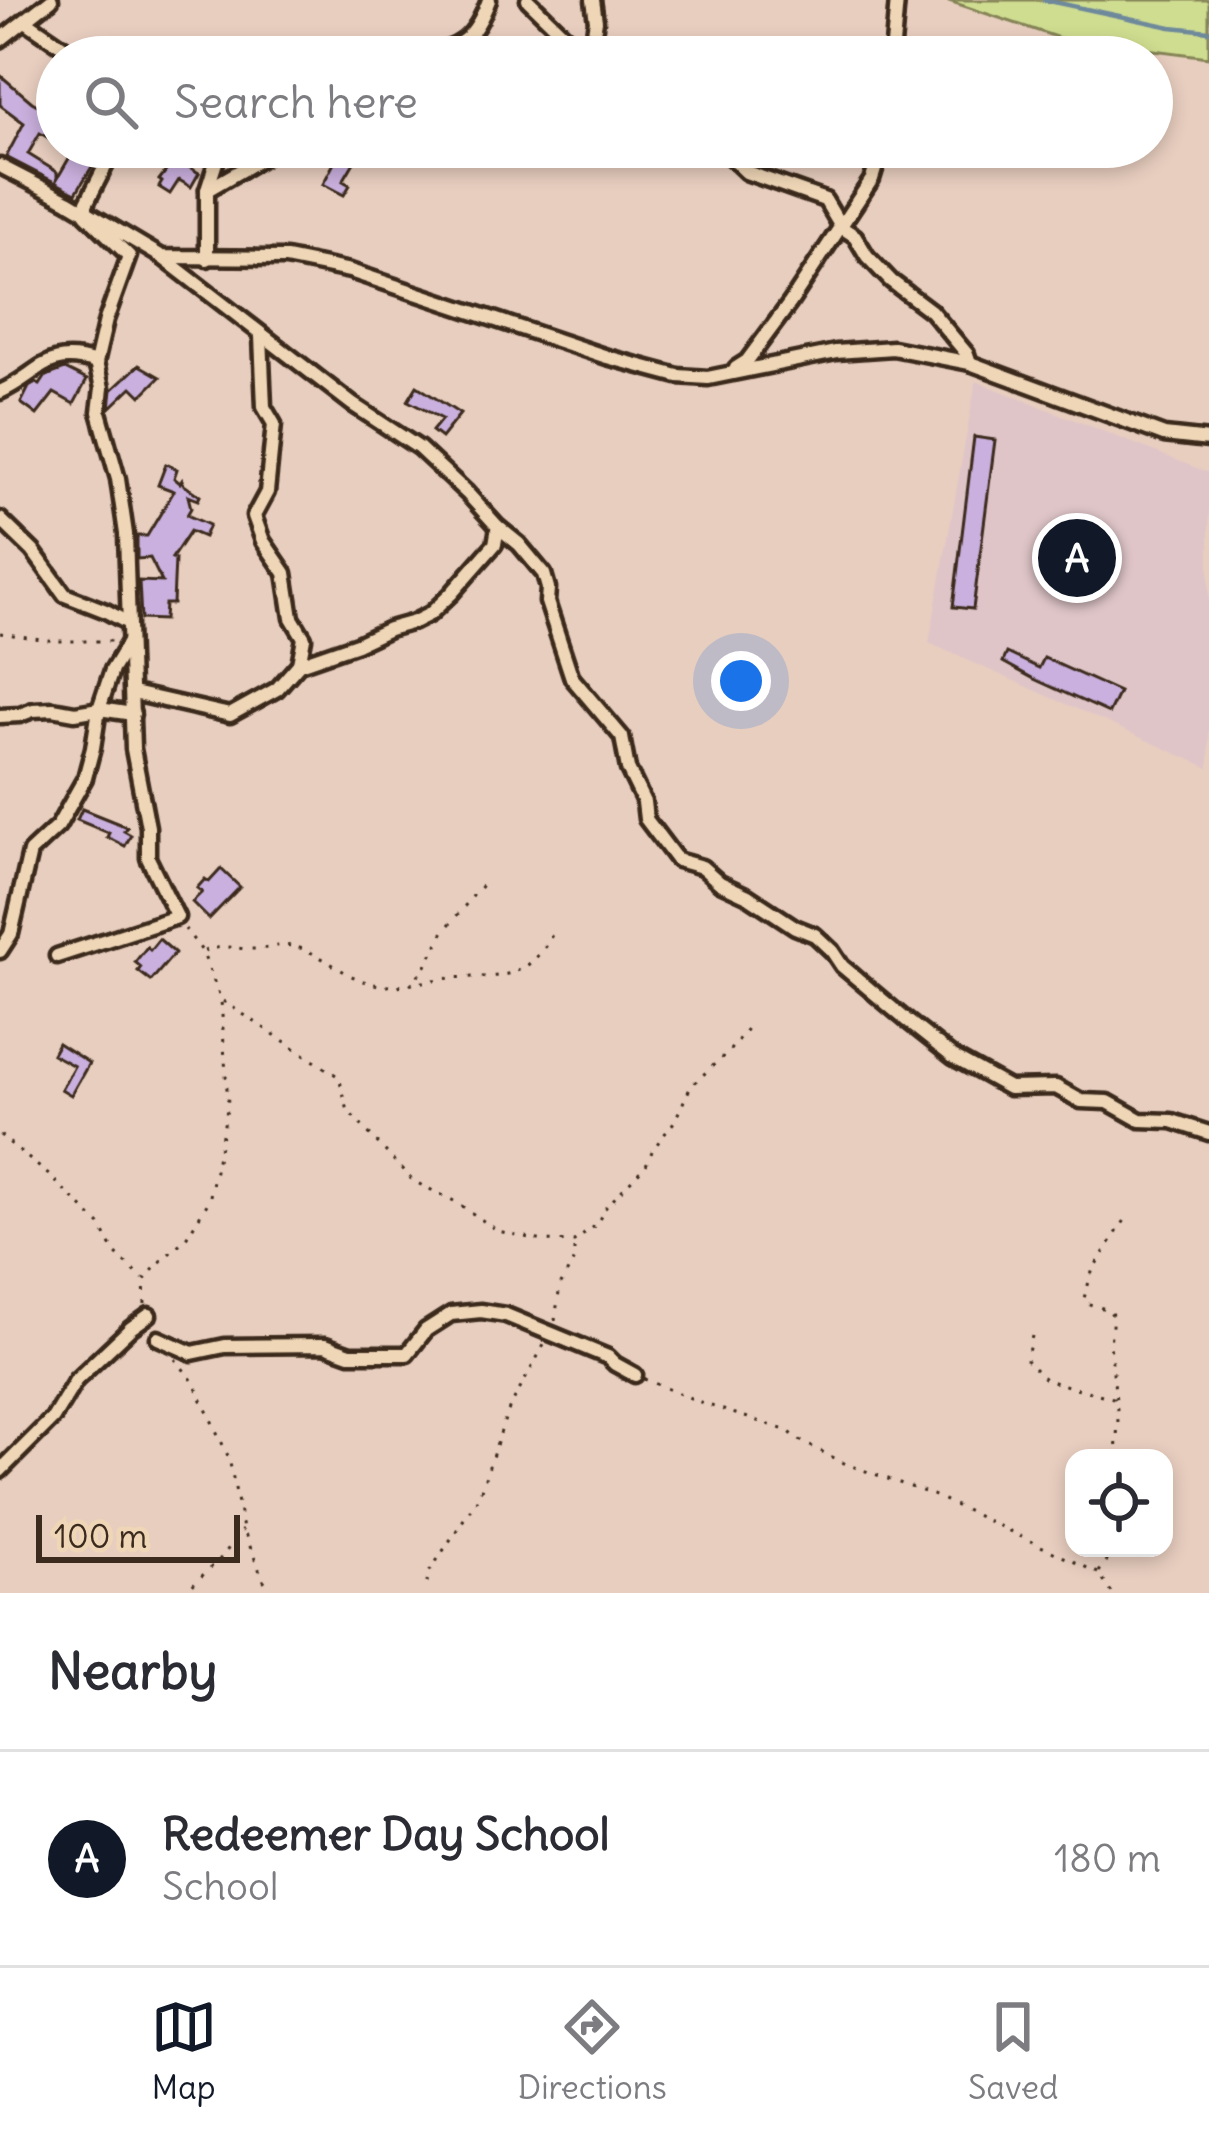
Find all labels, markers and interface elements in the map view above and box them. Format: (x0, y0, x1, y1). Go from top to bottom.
search box (36, 36, 1173, 168)
icon: search (78, 69, 144, 135)
text: Search here (174, 74, 418, 130)
pin: A (1038, 513, 1116, 603)
your location (711, 651, 771, 711)
map controls (1065, 1449, 1173, 1557)
button: locate (1065, 1449, 1173, 1557)
scale bar (36, 1509, 240, 1562)
text: 100 m (54, 1515, 147, 1557)
text: Nearby (48, 1639, 217, 1703)
text: Redeemer Day School (162, 1806, 610, 1862)
text: A (74, 1834, 100, 1883)
text: 180 m (1054, 1834, 1161, 1883)
text: School (162, 1862, 279, 1911)
tab: Map (151, 1994, 217, 2108)
tab: Directions (518, 1994, 667, 2108)
tab: Saved (968, 1994, 1058, 2108)

